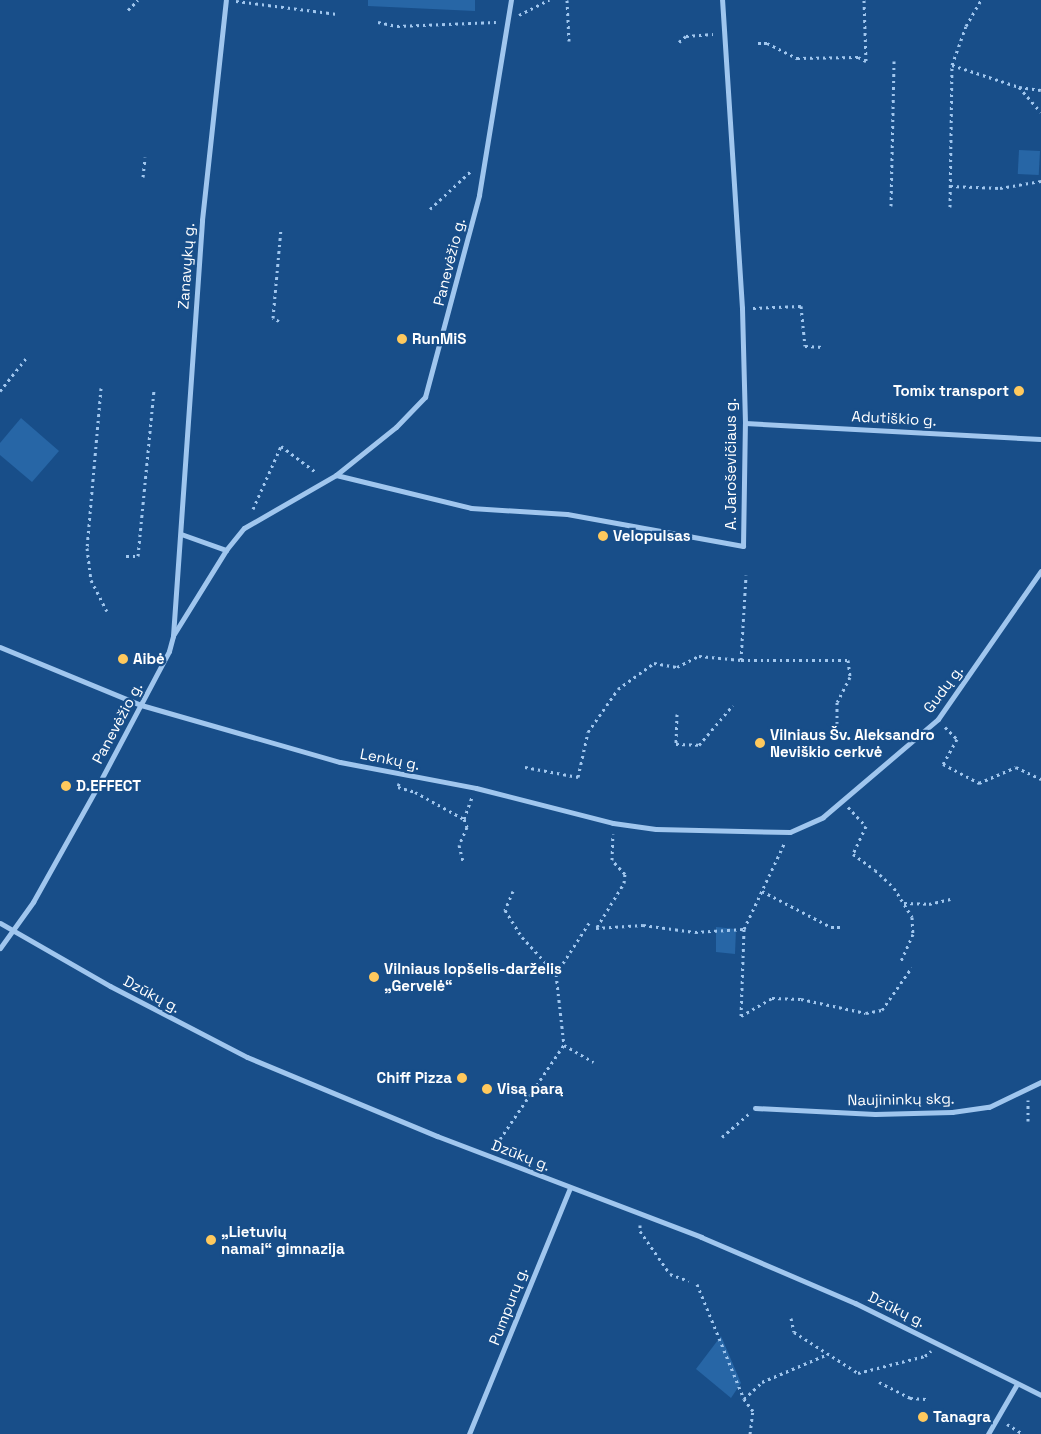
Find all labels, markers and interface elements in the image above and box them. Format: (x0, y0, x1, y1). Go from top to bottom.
street label: Panevėžio g. (429, 216, 469, 308)
street label: Zanavykų g. (174, 222, 198, 310)
place label: RunMiS (412, 330, 466, 348)
marker: RunMiS (396, 333, 408, 345)
place label: Tomix transport (893, 382, 1009, 400)
marker: Tomix transport (1013, 385, 1025, 397)
street label: A. Jaroševičiaus g. (722, 398, 740, 530)
street label: Adutiškio g. (851, 407, 937, 429)
place label: Velopulsas (613, 527, 691, 545)
marker: Velopulsas (597, 530, 609, 542)
place label: Aibė (133, 650, 165, 668)
marker: Aibė (117, 653, 129, 665)
street label: Gudų g. (919, 662, 967, 716)
street label: Panevėžio g. (88, 679, 146, 767)
place label: Vilniaus Šv. Aleksandro Neviškio cerkvė (770, 725, 935, 760)
marker: Vilniaus Šv. Aleksandro Neviškio cerkvė (754, 737, 766, 749)
street label: Lenkų g. (358, 744, 422, 774)
place label: D.EFFECT (76, 777, 141, 795)
marker: D.EFFECT (60, 780, 72, 792)
place label: Vilniaus lopšelis-darželis „Gervelė“ (384, 959, 562, 994)
marker: Vilniaus lopšelis-darželis „Gervelė“ (368, 971, 380, 983)
street label: Dzūkų g. (121, 972, 183, 1016)
place label: Chiff Pizza (377, 1069, 452, 1087)
marker: Chiff Pizza (456, 1072, 468, 1084)
place label: Visą parą (497, 1080, 563, 1098)
marker: Visą parą (481, 1083, 493, 1095)
street label: Naujininkų skg. (847, 1089, 955, 1109)
street label: Dzūkų g. (489, 1136, 553, 1174)
place label: „Lietuvių namai“ gimnazija (221, 1222, 345, 1257)
marker: „Lietuvių namai“ gimnazija (205, 1234, 217, 1246)
street label: Pumpurų g. (485, 1264, 531, 1348)
street label: Dzūkų g. (865, 1287, 929, 1331)
place label: Tanagra (933, 1408, 991, 1426)
marker: Tanagra (917, 1411, 929, 1423)

